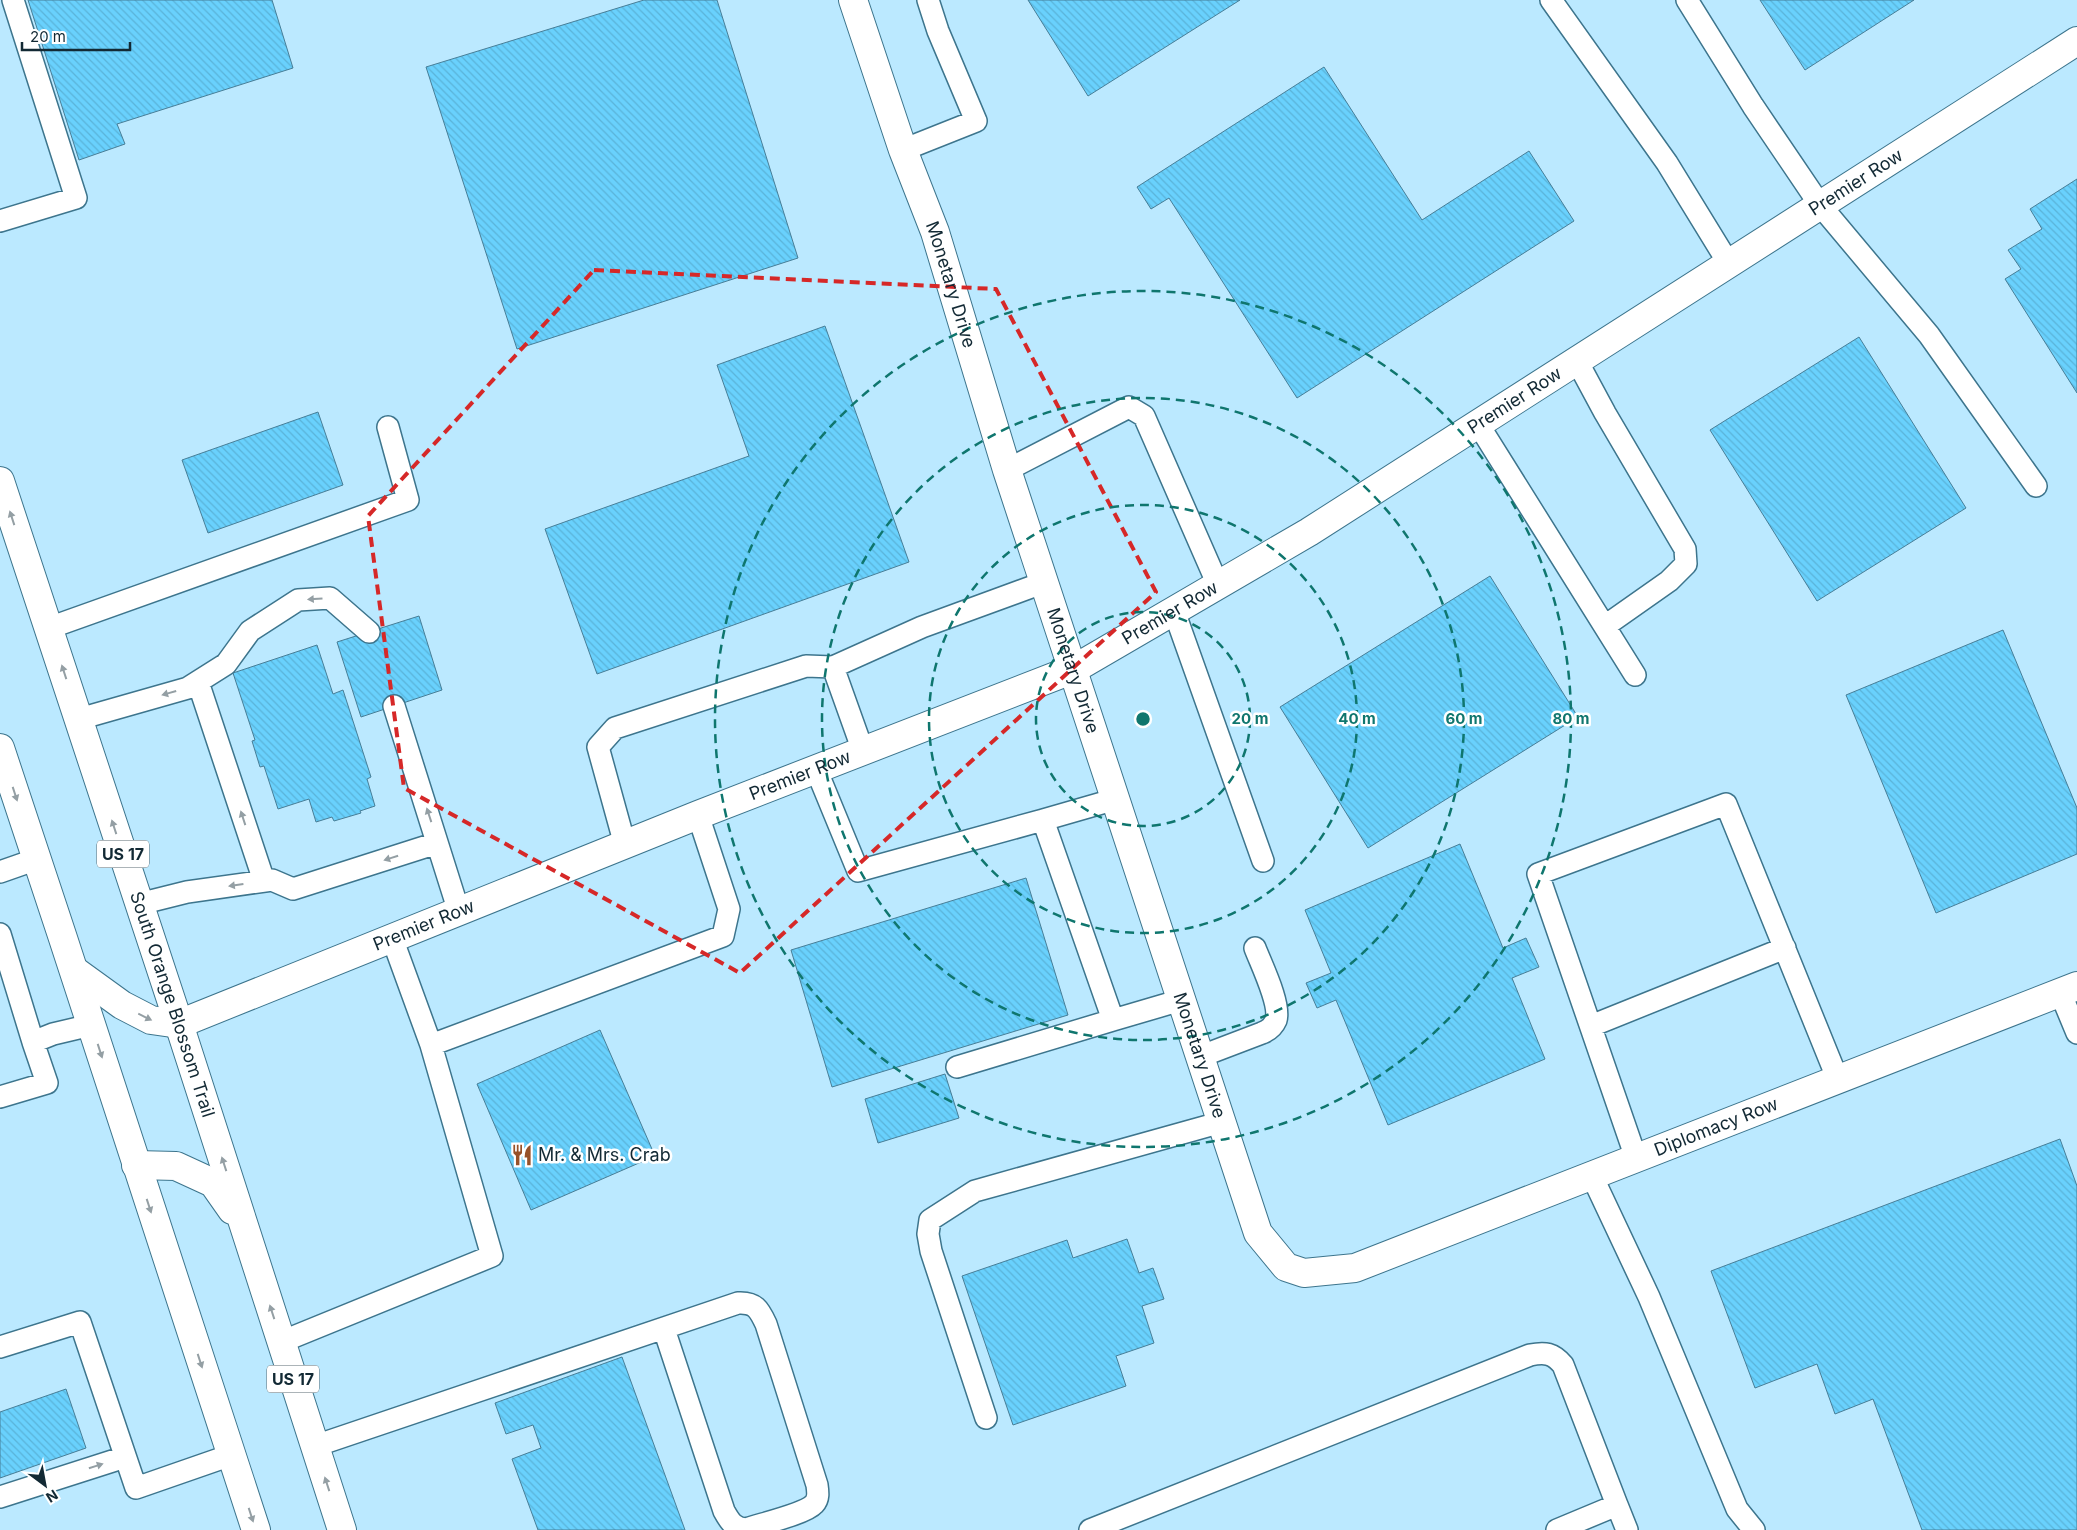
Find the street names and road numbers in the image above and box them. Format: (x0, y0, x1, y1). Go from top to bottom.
street label: Premier Row (1805, 144, 1907, 220)
street label: Monetary Drive (922, 218, 980, 350)
street label: Premier Row (1463, 362, 1566, 438)
street label: Premier Row (1118, 576, 1222, 649)
street label: Monetary Drive (1043, 605, 1104, 736)
street label: Premier Row (746, 746, 854, 804)
road number: US 17 (97, 841, 149, 868)
street label: South Orange Blossom Trail (126, 889, 219, 1120)
street label: Premier Row (370, 895, 478, 955)
street label: Monetary Drive (1170, 990, 1231, 1121)
street label: Diplomacy Row (1651, 1093, 1781, 1160)
road number: US 17 (267, 1366, 319, 1392)

